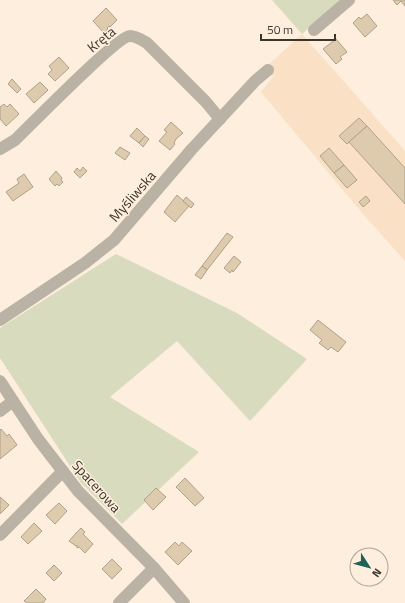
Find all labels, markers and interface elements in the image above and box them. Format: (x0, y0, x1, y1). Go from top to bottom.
scale bar (261, 16, 335, 42)
text: 50 m (267, 20, 293, 39)
street label: Kręta (82, 21, 120, 57)
street label: Myśliwska (104, 166, 160, 226)
street label: Spacerowa (68, 455, 126, 517)
north arrow (349, 547, 389, 587)
text: N (368, 565, 386, 581)

